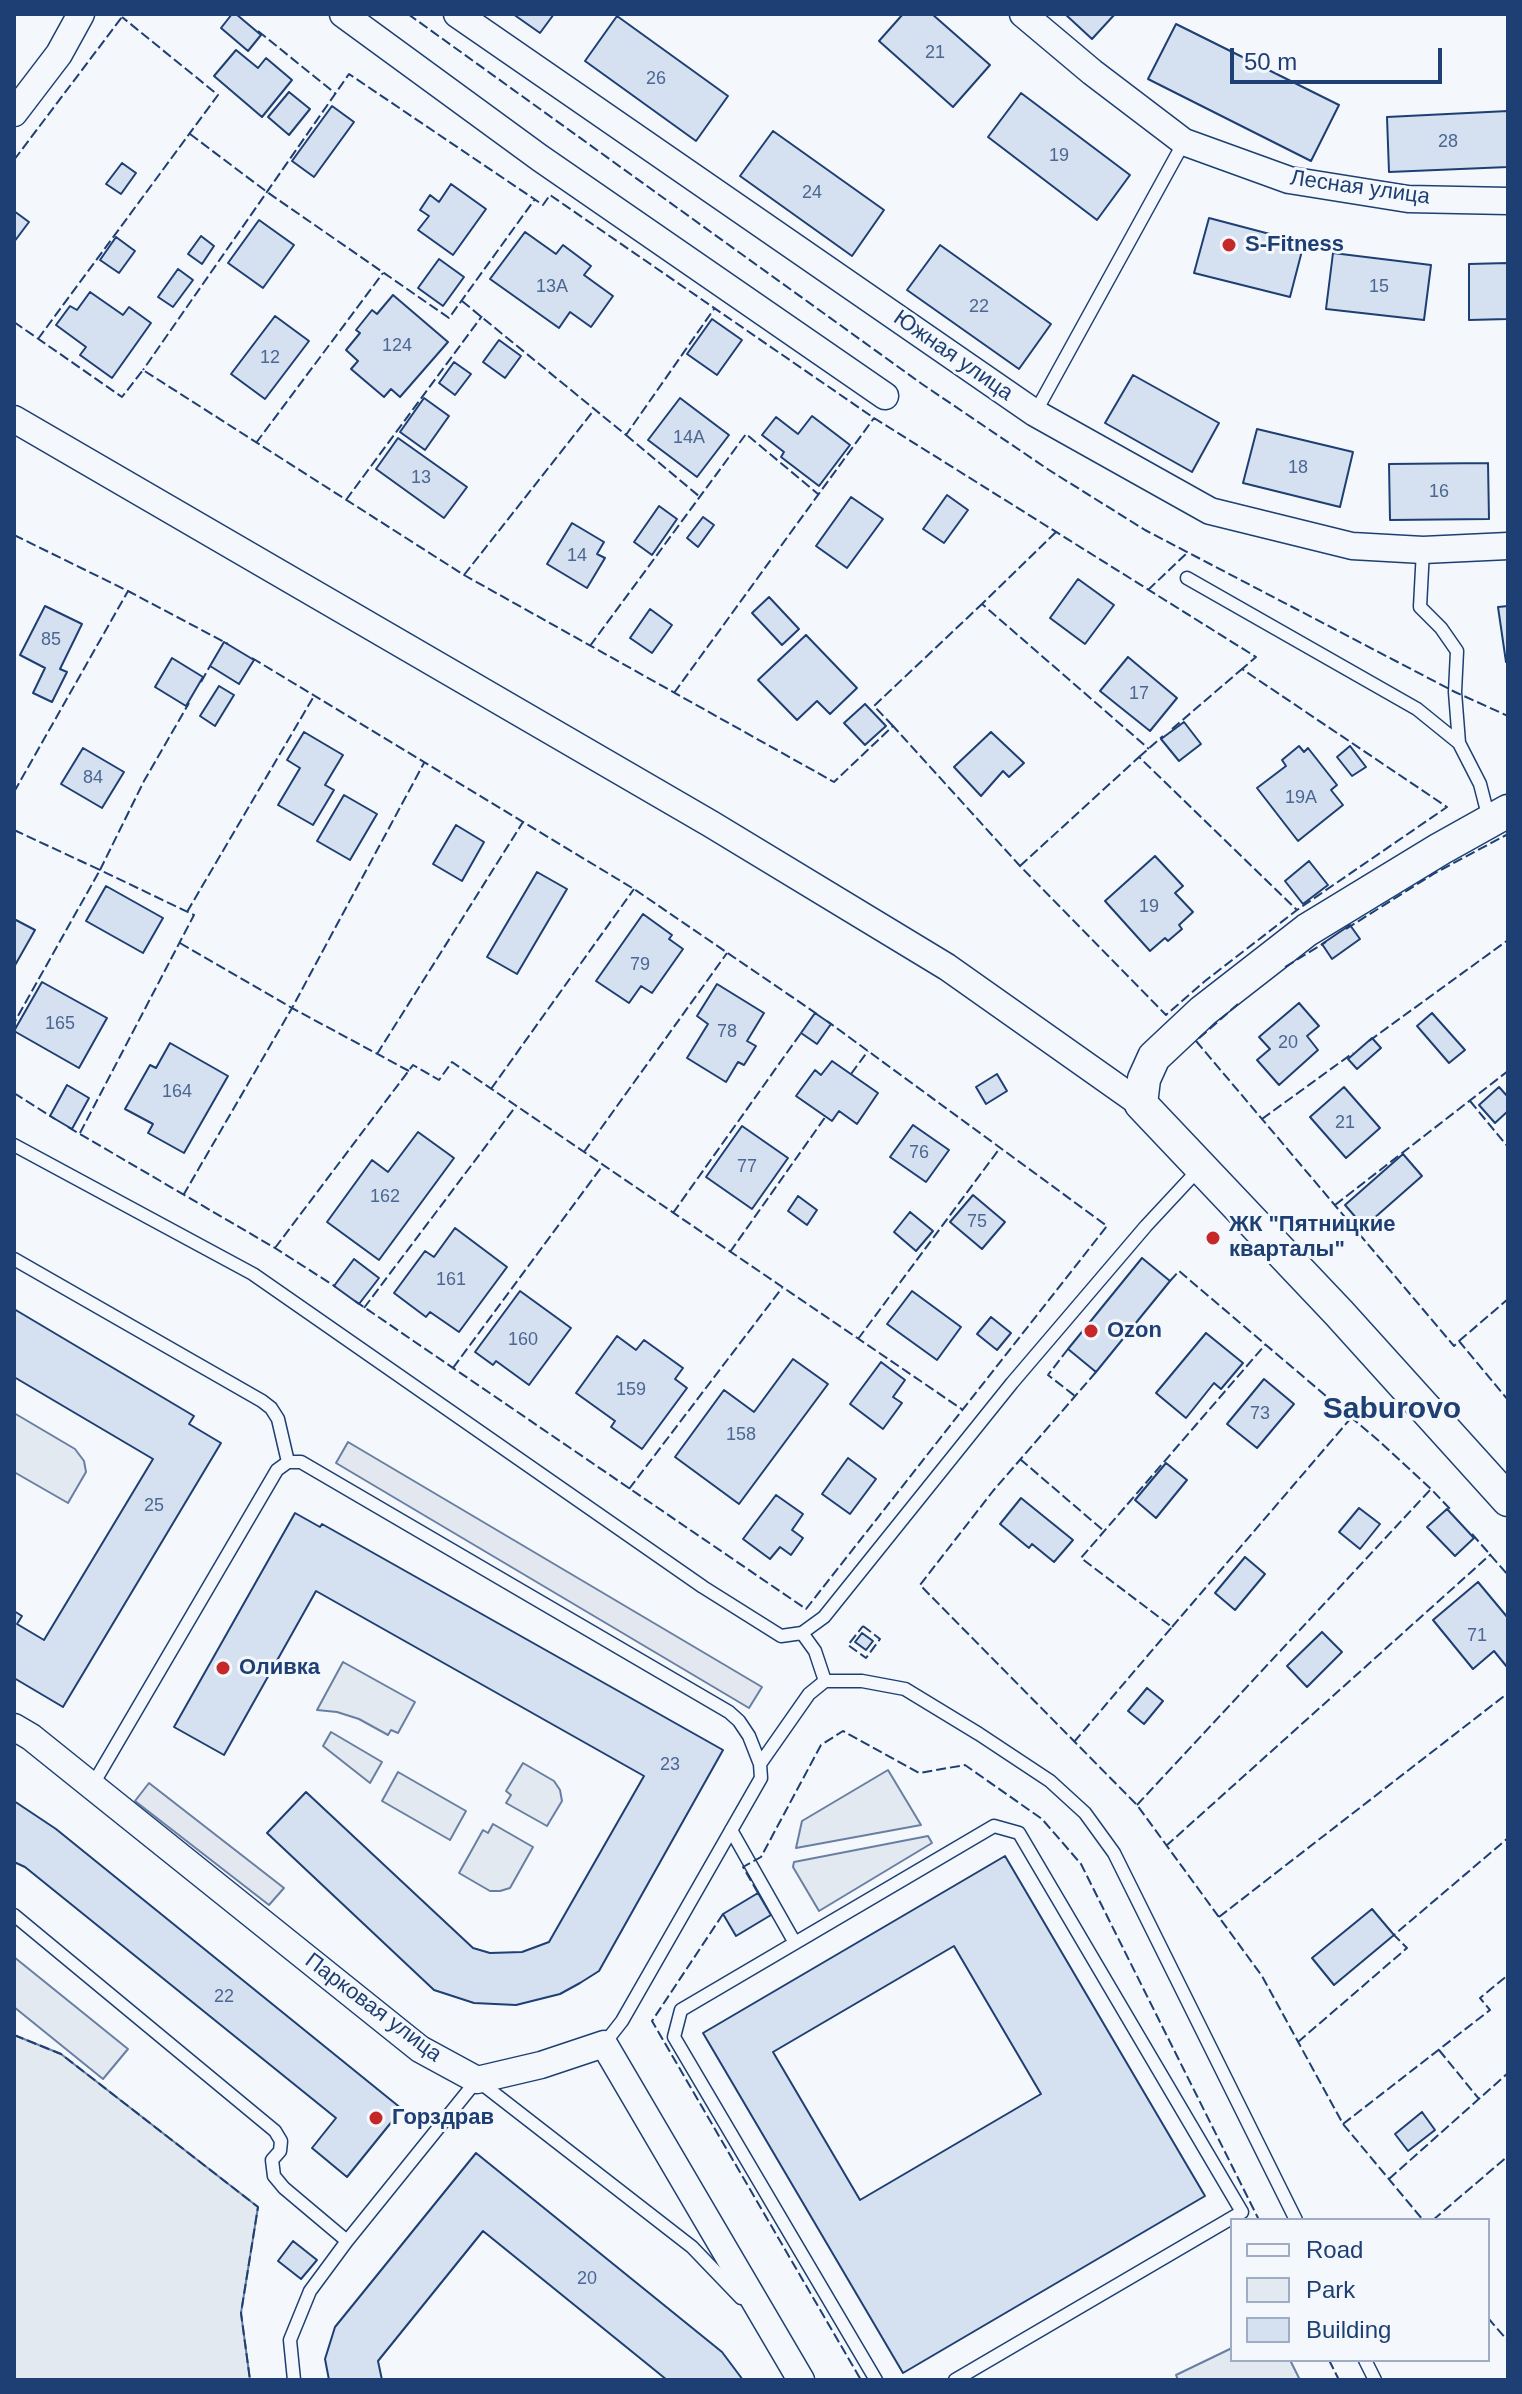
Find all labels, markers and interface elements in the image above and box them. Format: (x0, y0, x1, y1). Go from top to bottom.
scale bar (1234, 32, 1446, 82)
house number: 21 (925, 42, 945, 64)
text: 50 m (1244, 48, 1297, 75)
house number: 26 (646, 68, 666, 90)
house number: 28 (1438, 131, 1458, 153)
house number: 19 (1049, 145, 1069, 167)
street label: Лесная улица (1289, 165, 1431, 211)
house number: 24 (802, 182, 822, 204)
place label: S-Fitness (1245, 232, 1344, 258)
marker: S-Fitness (1220, 236, 1238, 254)
house number: 13А (536, 276, 568, 298)
house number: 15 (1369, 276, 1389, 298)
house number: 22 (969, 296, 989, 318)
street label: Южная улица (888, 305, 1018, 407)
house number: 124 (382, 335, 412, 357)
house number: 12 (260, 347, 280, 369)
house number: 14А (673, 427, 705, 449)
house number: 18 (1288, 457, 1308, 479)
house number: 13 (411, 467, 431, 489)
house number: 16 (1429, 481, 1449, 503)
house number: 14 (567, 545, 587, 567)
house number: 85 (41, 629, 61, 651)
house number: 17 (1129, 683, 1149, 705)
house number: 84 (83, 767, 103, 789)
house number: 19А (1285, 787, 1317, 809)
house number: 19 (1139, 896, 1159, 918)
house number: 79 (630, 954, 650, 976)
house number: 165 (45, 1013, 75, 1035)
house number: 78 (717, 1021, 737, 1043)
house number: 20 (1278, 1032, 1298, 1054)
house number: 164 (162, 1081, 192, 1103)
house number: 21 (1335, 1112, 1355, 1134)
house number: 76 (909, 1142, 929, 1164)
house number: 77 (737, 1156, 757, 1178)
house number: 162 (370, 1186, 400, 1208)
house number: 75 (967, 1211, 987, 1233)
place label: ЖК "Пятницкие кварталы" (1229, 1212, 1395, 1264)
marker: ЖК "Пятницкие кварталы" (1204, 1229, 1222, 1247)
house number: 161 (436, 1269, 466, 1291)
place label: Ozon (1107, 1318, 1162, 1344)
marker: Ozon (1082, 1322, 1100, 1340)
house number: 160 (508, 1329, 538, 1351)
house number: 159 (616, 1379, 646, 1401)
district label: Saburovo (1323, 1392, 1461, 1428)
house number: 73 (1250, 1403, 1270, 1425)
house number: 158 (726, 1424, 756, 1446)
house number: 25 (144, 1495, 164, 1517)
house number: 71 (1467, 1625, 1487, 1647)
place label: Оливка (239, 1655, 320, 1681)
marker: Оливка (214, 1659, 232, 1677)
house number: 23 (660, 1754, 680, 1776)
street label: Парковая улица (299, 1948, 447, 2068)
house number: 22 (214, 1986, 234, 2008)
place label: Горздрав (392, 2105, 494, 2131)
marker: Горздрав (367, 2109, 385, 2127)
legend (1230, 2218, 1490, 2362)
text: Road (1306, 2236, 1363, 2263)
house number: 20 (577, 2268, 597, 2290)
text: Park (1306, 2276, 1355, 2303)
text: Building (1306, 2316, 1391, 2343)

